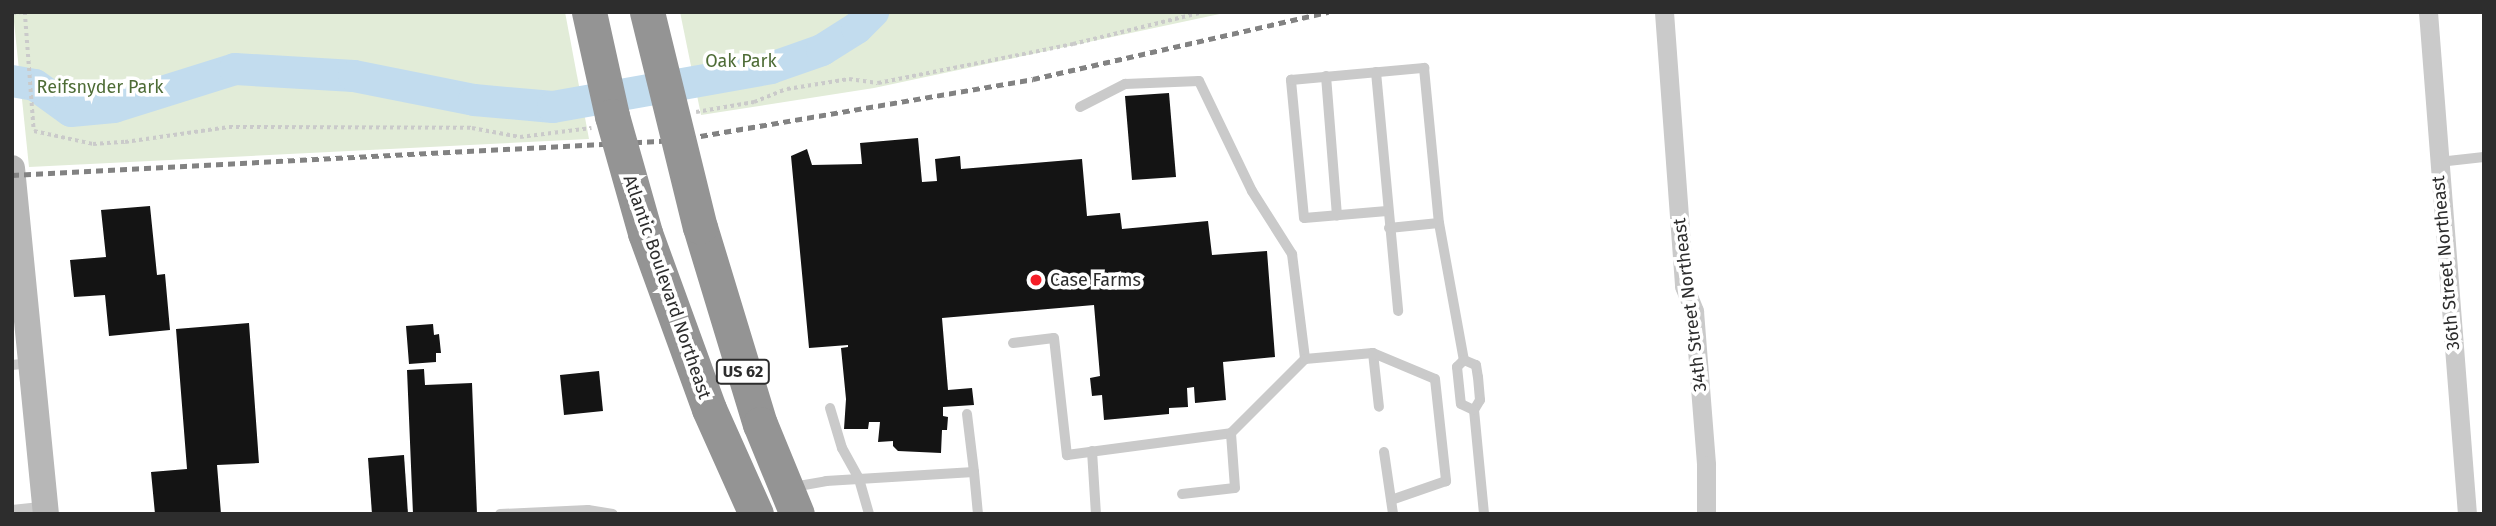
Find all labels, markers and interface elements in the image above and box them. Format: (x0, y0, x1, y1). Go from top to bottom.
park label: Oak Park (705, 50, 777, 72)
park label: Reifsnyder Park (37, 76, 163, 98)
street label: Atlantic Boulevard Northeast (619, 172, 715, 402)
street label: 36th Street Northeast (2428, 175, 2464, 351)
street label: 34th Street Northeast (1669, 217, 1711, 393)
place label: Case Farms (1050, 269, 1141, 291)
marker: Case Farms (1028, 272, 1044, 288)
road number: US 62 (715, 360, 771, 384)

